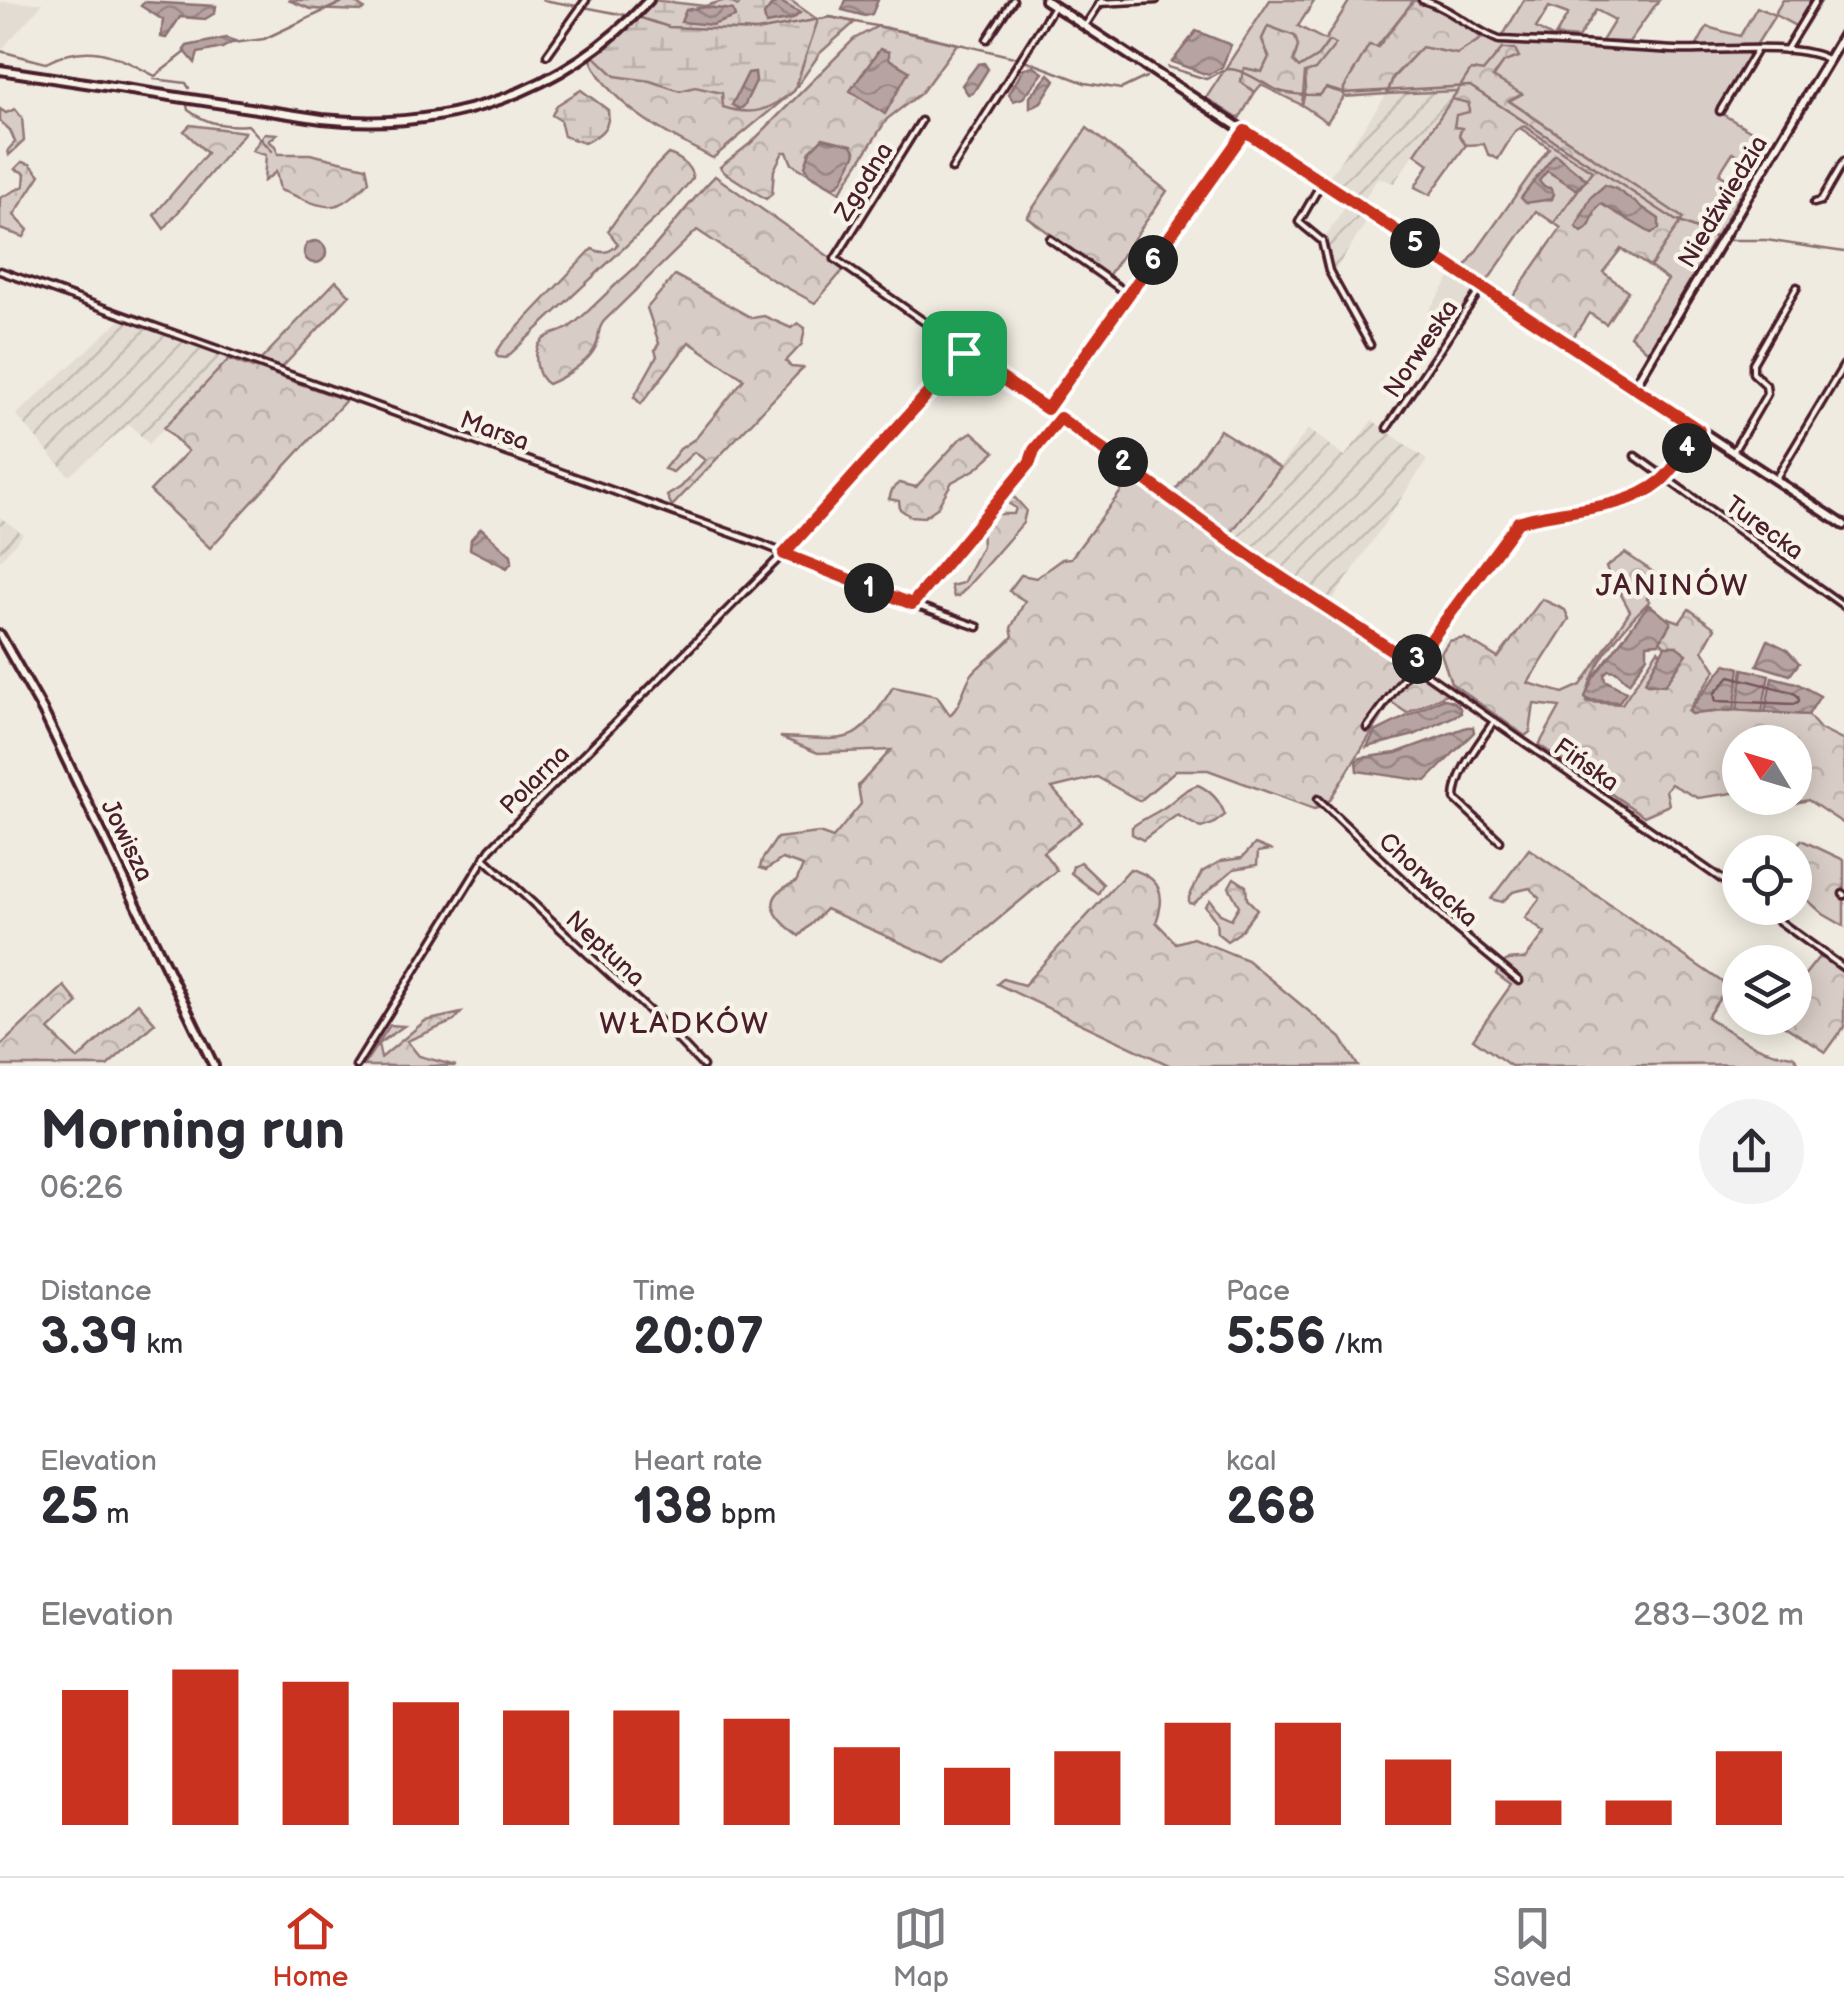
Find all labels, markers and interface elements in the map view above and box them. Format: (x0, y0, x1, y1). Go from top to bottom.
street label: Niedźwiedzia (1672, 130, 1775, 274)
street label: Zgodna (828, 137, 900, 228)
pin: 5 (1390, 218, 1440, 268)
text: 5 (1407, 226, 1423, 259)
pin: 6 (1128, 235, 1178, 285)
text: 6 (1145, 243, 1161, 276)
street label: Norweska (1377, 294, 1465, 404)
pin (922, 311, 1007, 396)
icon: arrive (937, 326, 992, 381)
street label: Marsa (456, 405, 533, 458)
pin: 4 (1662, 423, 1712, 473)
text: 4 (1679, 431, 1695, 464)
pin: 2 (1098, 437, 1148, 487)
text: 2 (1115, 445, 1131, 478)
street label: Turecka (1719, 489, 1810, 567)
pin: 1 (844, 563, 894, 613)
district label: JANINÓW (1596, 567, 1750, 604)
text: 1 (863, 571, 875, 604)
pin: 3 (1392, 634, 1442, 684)
text: 3 (1409, 642, 1425, 675)
north arrow (1722, 725, 1812, 815)
map controls (1722, 725, 1812, 1035)
street label: Fińska (1547, 732, 1625, 799)
street label: Polarna (494, 739, 576, 821)
street label: Jowisza (94, 795, 160, 887)
street label: Chorwacka (1372, 826, 1484, 934)
button: locate (1722, 835, 1812, 925)
street label: Neptuna (559, 904, 651, 994)
button: layers (1722, 945, 1812, 1035)
district label: WŁADKÓW (599, 1005, 771, 1042)
text: Morning run (40, 1098, 345, 1165)
button: share (1699, 1099, 1804, 1204)
text: 06:26 (40, 1169, 123, 1208)
text: Distance (40, 1275, 152, 1308)
text: Time (633, 1275, 695, 1308)
text: Pace (1226, 1275, 1290, 1308)
text: 3.39 (40, 1308, 139, 1368)
text: 20:07 (633, 1308, 764, 1368)
text: 5:56 (1226, 1308, 1326, 1368)
text: km (139, 1328, 183, 1361)
text: /km (1326, 1328, 1383, 1361)
text: Elevation (40, 1445, 157, 1478)
text: Heart rate (633, 1445, 762, 1478)
text: kcal (1226, 1445, 1276, 1478)
text: 25 (40, 1478, 99, 1538)
text: 138 (633, 1478, 713, 1538)
text: 268 (1226, 1478, 1316, 1538)
text: m (99, 1498, 130, 1531)
text: bpm (713, 1498, 776, 1531)
text: Elevation (40, 1596, 173, 1635)
text: 283–302 m (1633, 1596, 1804, 1635)
tab: Home (272, 1901, 348, 1994)
tab: Map (893, 1901, 949, 1994)
tab: Saved (1493, 1901, 1572, 1994)

